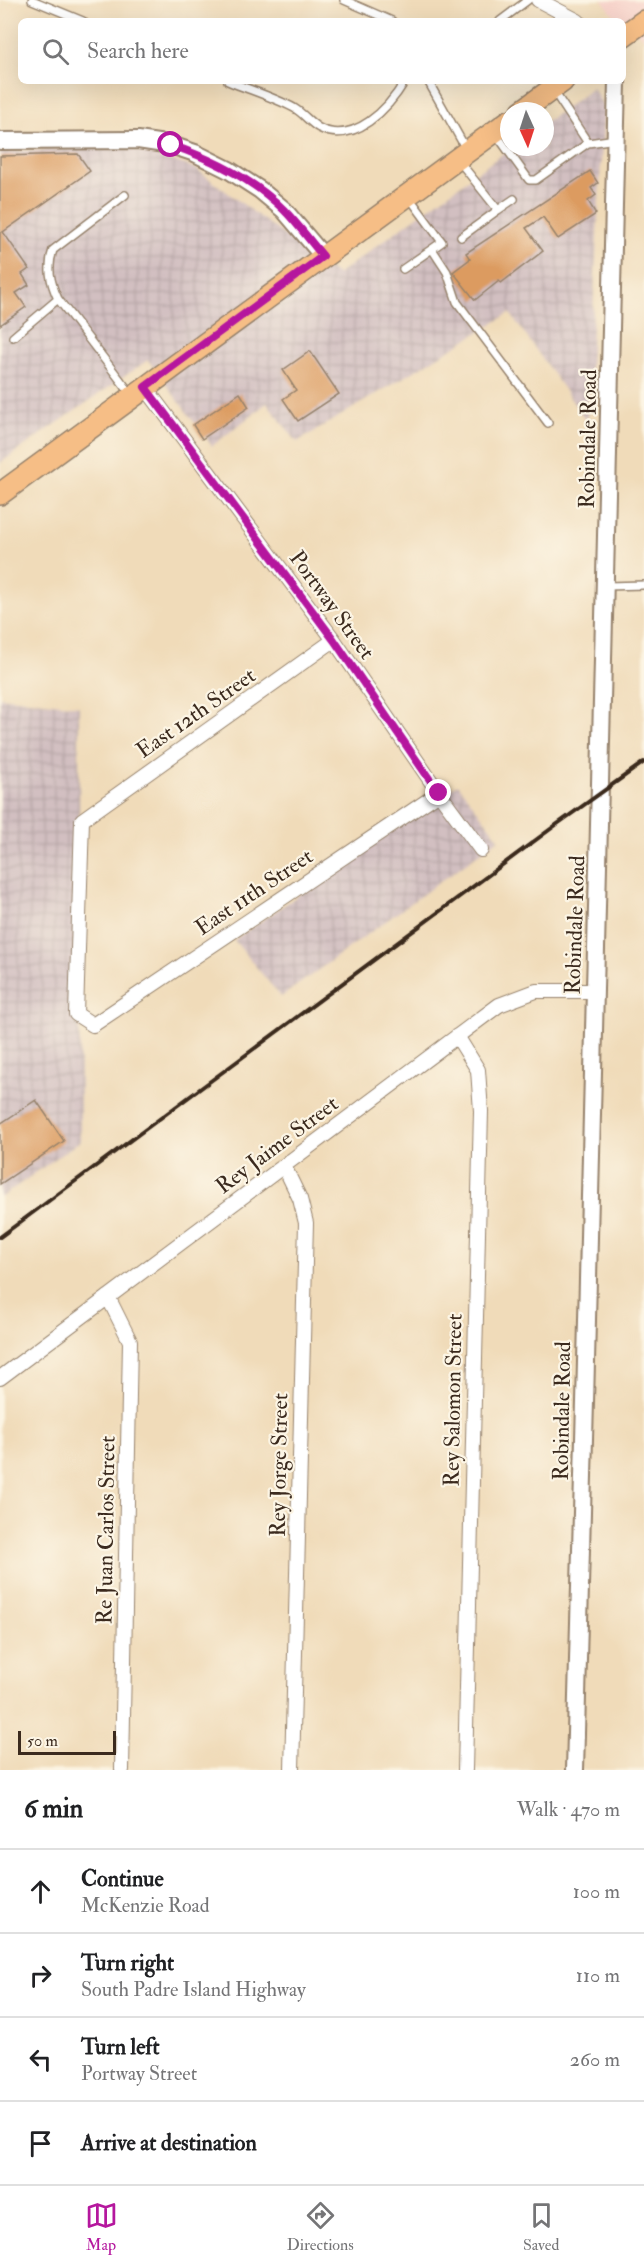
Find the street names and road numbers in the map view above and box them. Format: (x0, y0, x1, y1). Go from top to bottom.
street label: Robindale Road (573, 369, 603, 509)
street label: Portway Street (283, 545, 381, 665)
street label: East 12th Street (131, 662, 261, 764)
street label: East 11th Street (190, 842, 318, 942)
street label: Robindale Road (559, 855, 591, 995)
street label: Rey Jaime Street (210, 1090, 344, 1200)
street label: Rey Salomon Street (437, 1313, 469, 1487)
street label: Robindale Road (547, 1341, 577, 1481)
street label: Rey Jorge Street (264, 1393, 294, 1537)
street label: Re Juan Carlos Street (90, 1435, 122, 1625)

